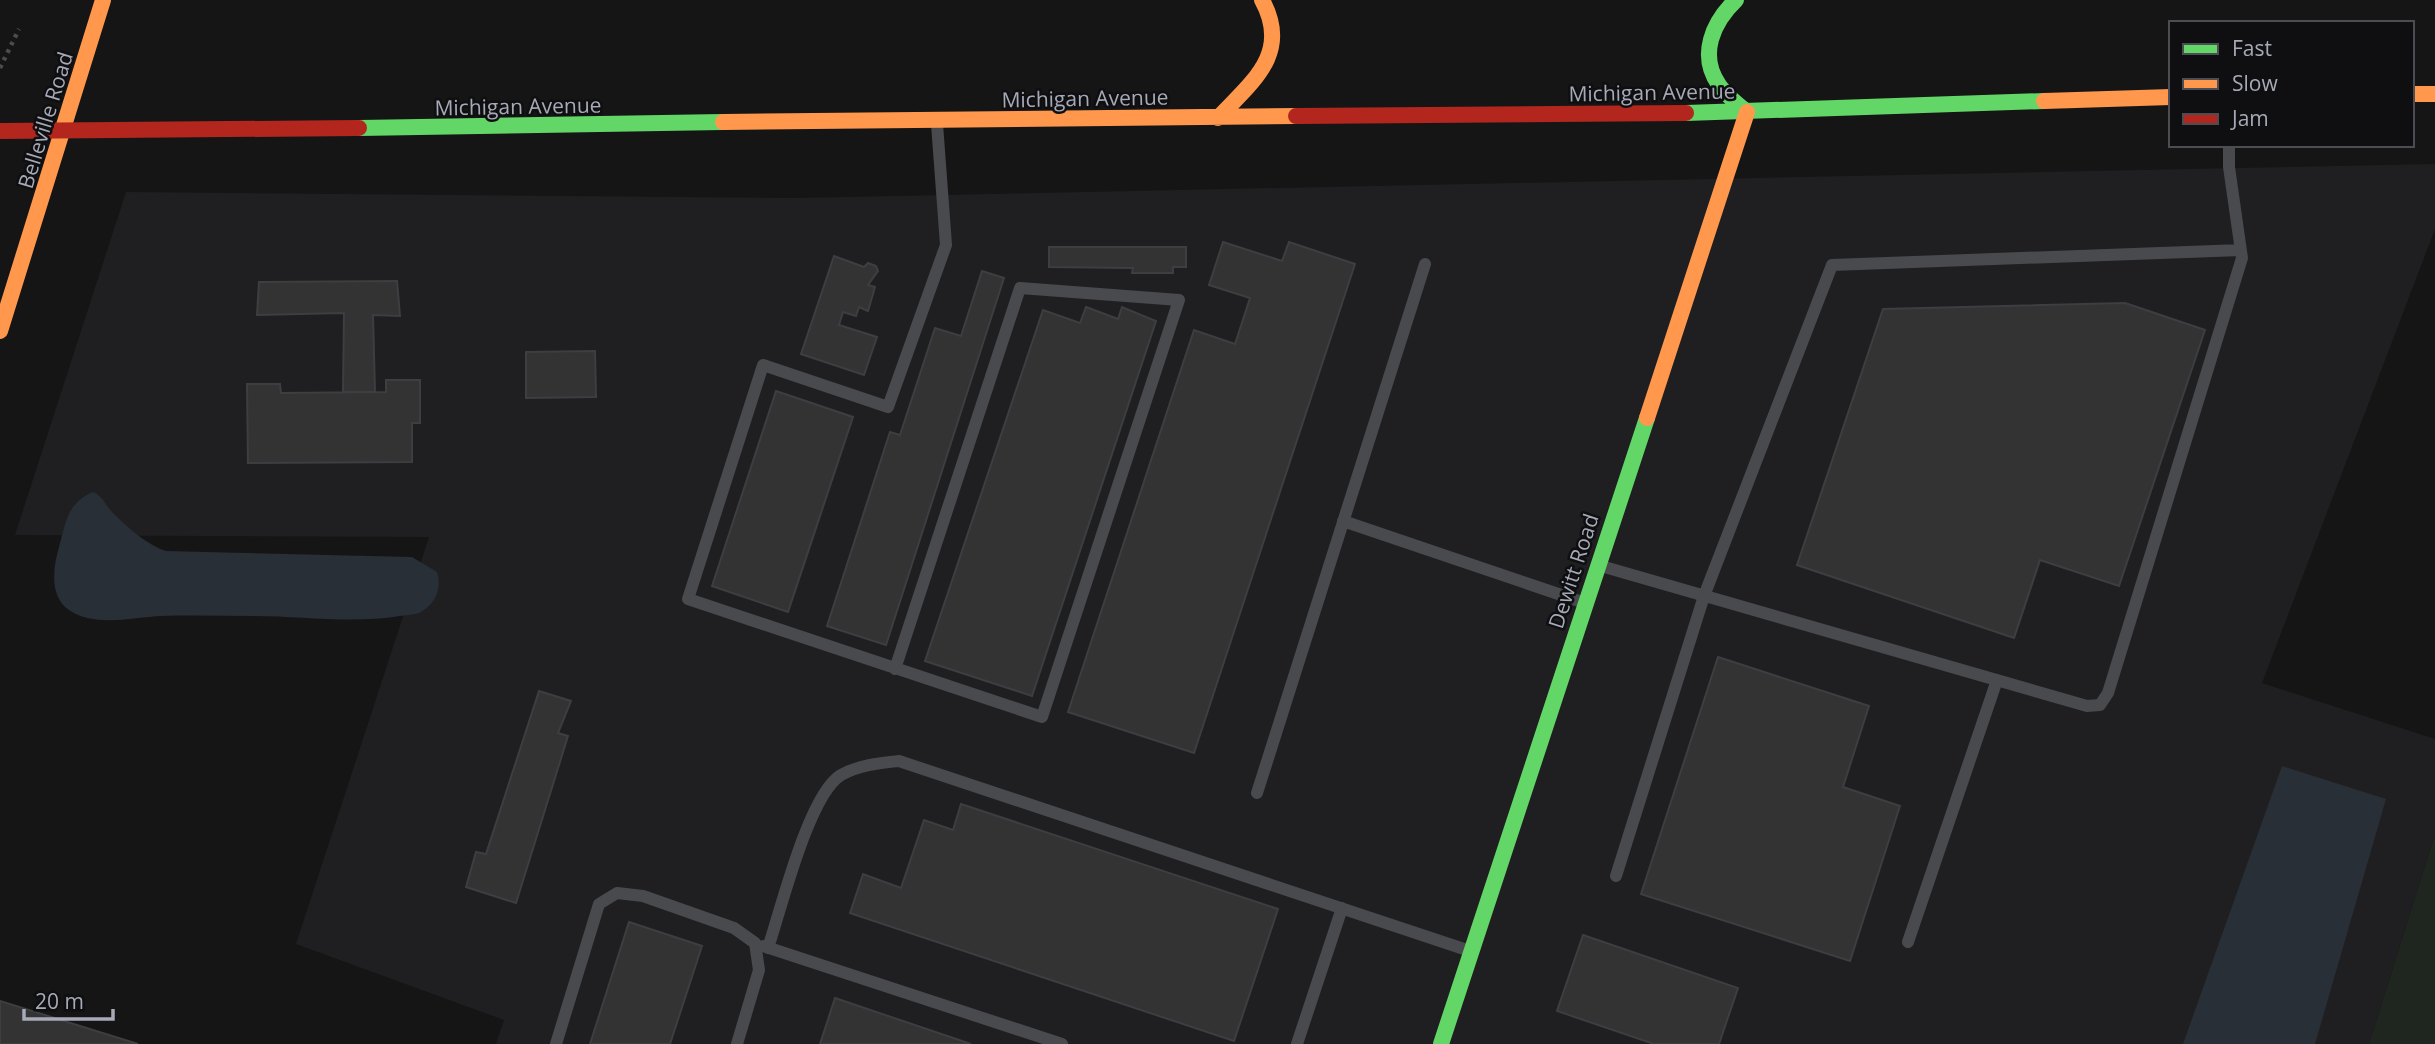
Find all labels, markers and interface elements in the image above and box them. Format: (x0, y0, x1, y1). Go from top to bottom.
legend (2169, 21, 2414, 147)
text: Fast (2232, 34, 2272, 62)
street label: Belleville Road (11, 48, 79, 192)
text: Slow (2232, 69, 2278, 97)
street label: Michigan Avenue (1568, 77, 1736, 107)
street label: Michigan Avenue (1001, 83, 1169, 113)
street label: Michigan Avenue (434, 91, 602, 121)
text: Jam (2230, 104, 2269, 132)
street label: Dewitt Road (1541, 510, 1605, 632)
scale bar (24, 978, 114, 1022)
text: 20 m (35, 987, 84, 1015)

